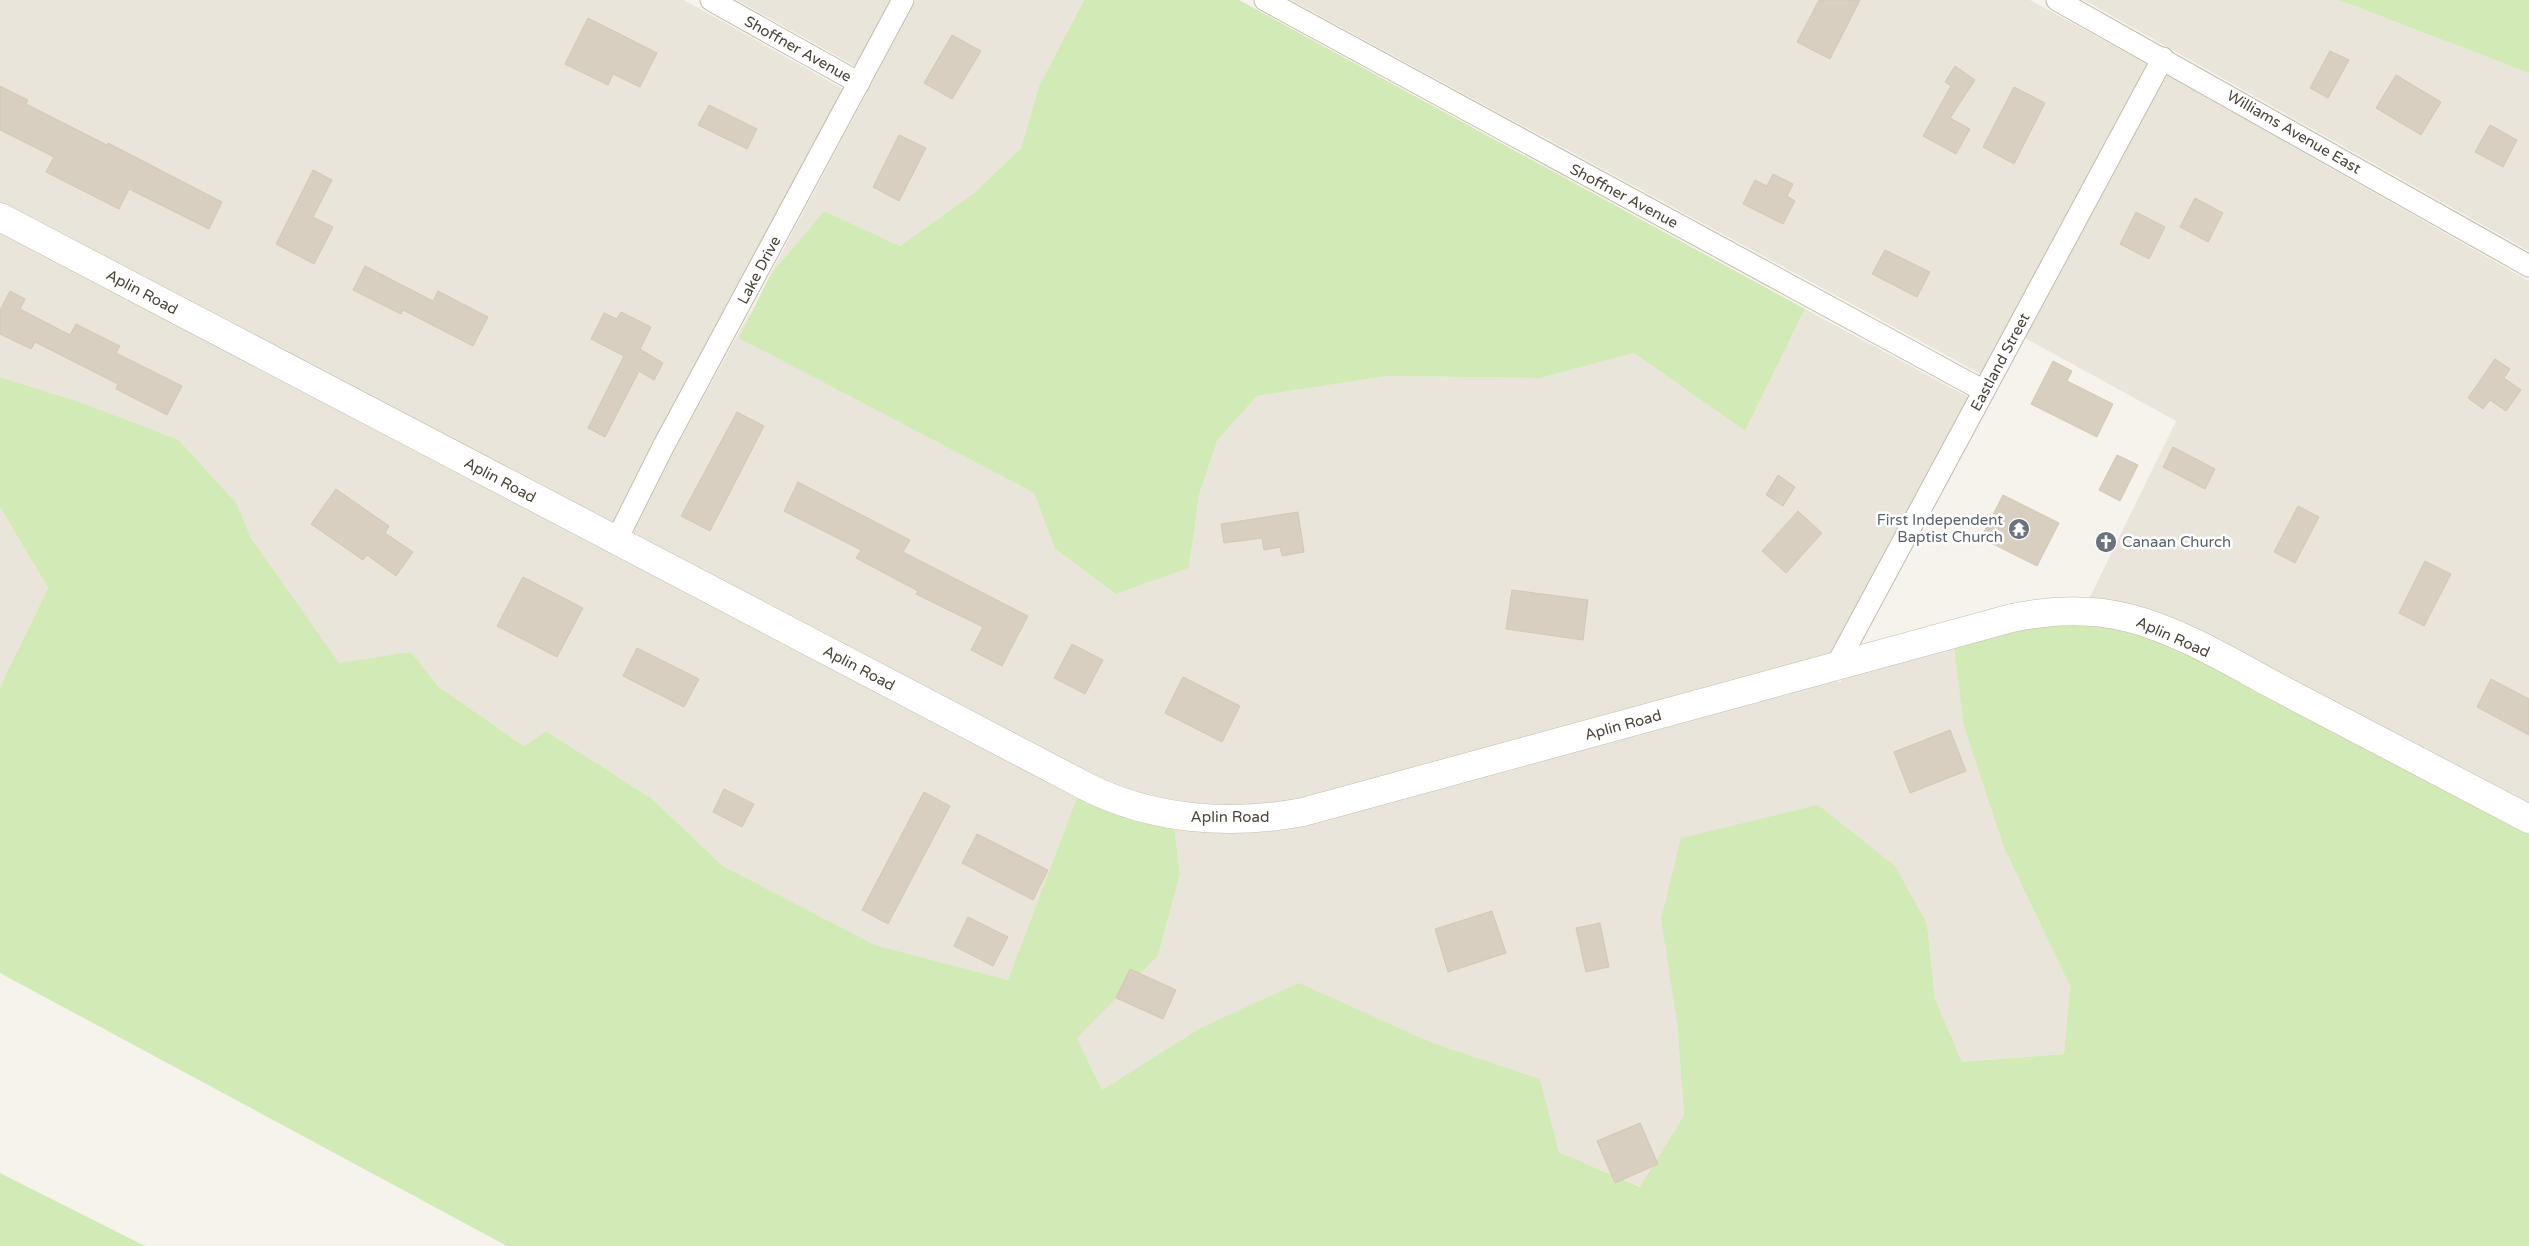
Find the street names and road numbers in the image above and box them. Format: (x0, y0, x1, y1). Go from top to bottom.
street label: Shoffner Avenue (741, 12, 855, 86)
street label: Williams Avenue East (2224, 86, 2364, 178)
street label: Shoffner Avenue (1567, 160, 1681, 232)
street label: Lake Drive (734, 233, 784, 307)
street label: Aplin Road (103, 266, 181, 318)
street label: Eastland Street (1967, 310, 2033, 414)
street label: Aplin Road (461, 454, 539, 506)
street label: Aplin Road (2133, 613, 2213, 661)
street label: Aplin Road (820, 642, 898, 694)
street label: Aplin Road (1583, 706, 1663, 744)
street label: Aplin Road (1191, 808, 1269, 826)

